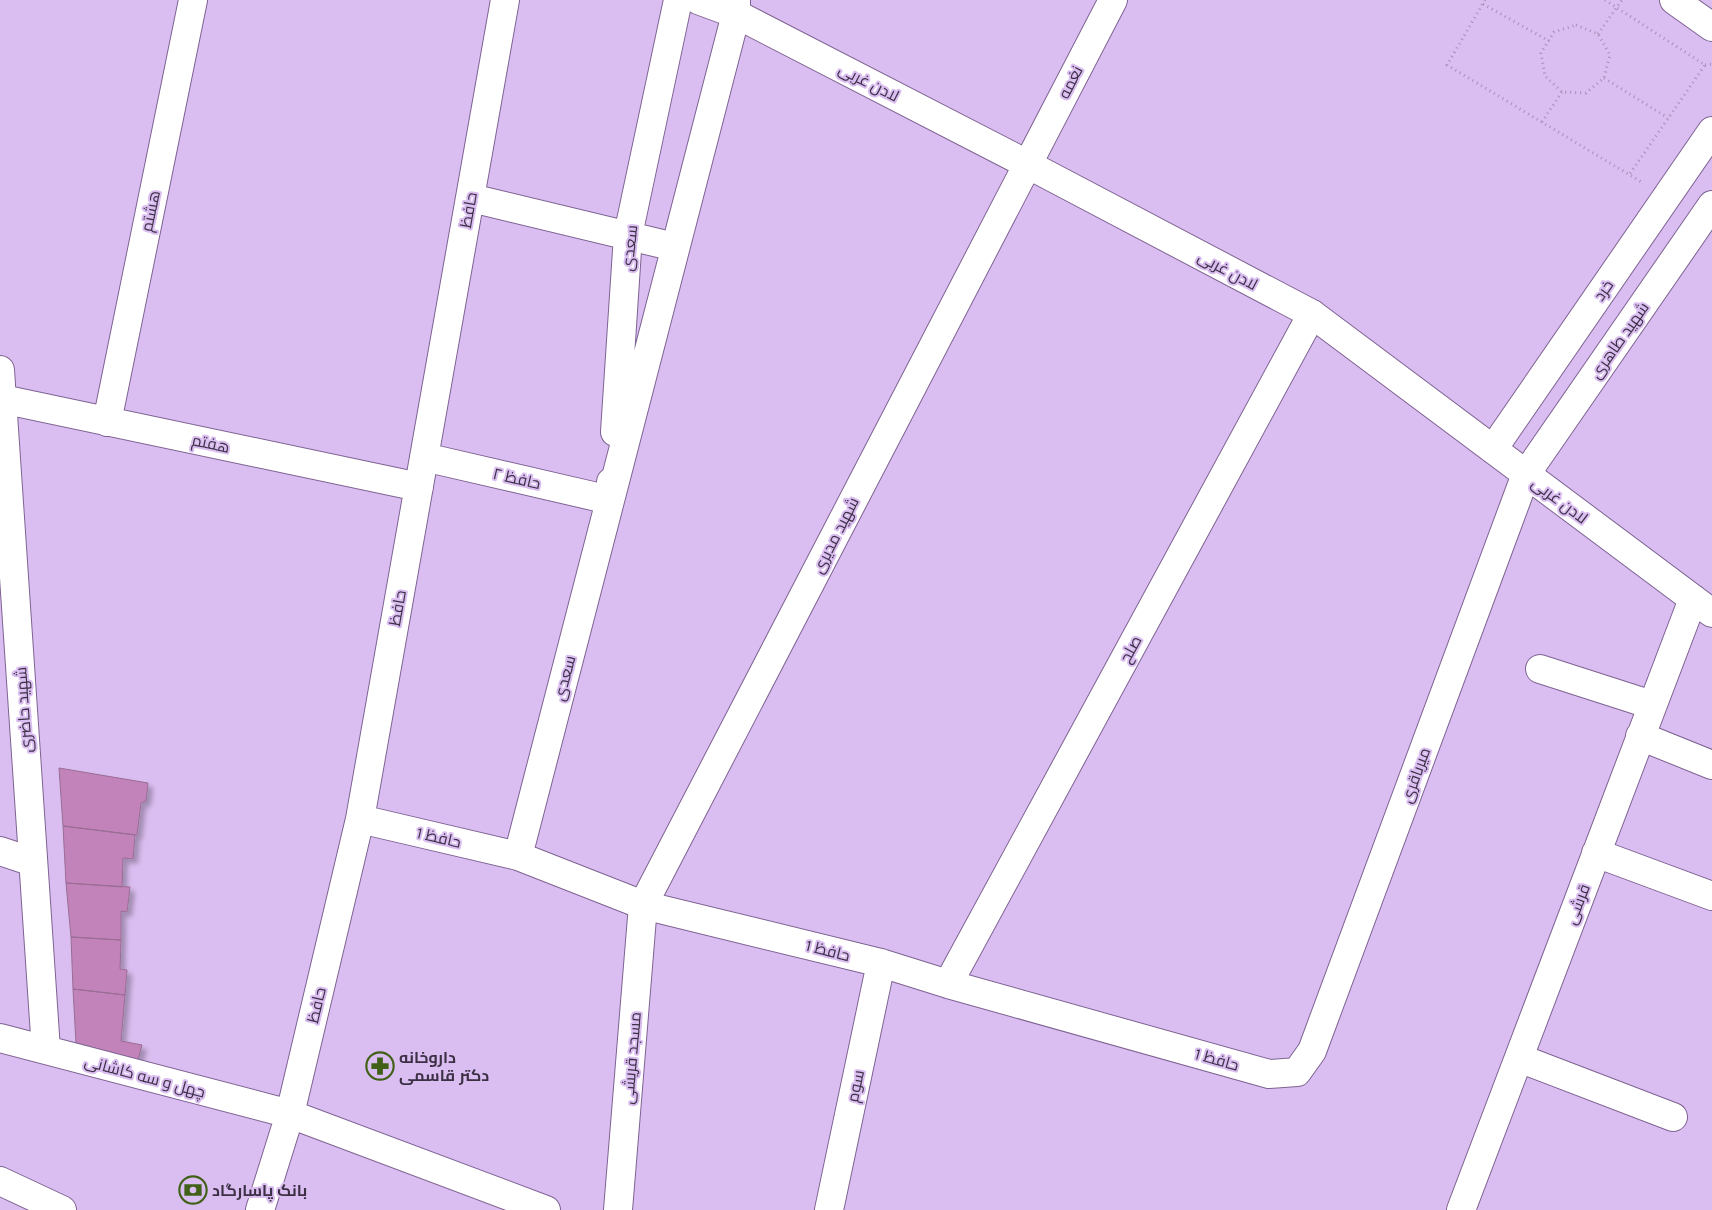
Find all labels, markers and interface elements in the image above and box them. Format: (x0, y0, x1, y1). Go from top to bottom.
street label: لادن غربی (835, 59, 902, 107)
street label: نغمه (1054, 63, 1087, 102)
street label: هشتم (137, 189, 166, 234)
street label: حافظ (456, 191, 481, 230)
street label: سعدی (618, 224, 642, 272)
street label: لادن غربی (1194, 247, 1261, 295)
street label: خرد (1589, 276, 1617, 305)
street label: شهید طاهری (1586, 298, 1654, 383)
street label: هفتم (190, 430, 232, 459)
street label: حافظ ۲ (491, 464, 543, 493)
street label: لادن غربی (1527, 473, 1591, 528)
street label: شهید مدیری (808, 494, 864, 577)
street label: حافظ (385, 589, 410, 628)
street label: صلح (1115, 632, 1147, 667)
street label: سعدی (549, 653, 581, 703)
street label: شهید حاضری (11, 666, 37, 754)
street label: میرباقری (1397, 745, 1435, 806)
street label: حافظ 1 (415, 823, 463, 852)
street label: قرشی (1561, 881, 1595, 927)
street label: حافظ 1 (804, 936, 852, 965)
street label: حافظ (303, 985, 330, 1025)
street label: مسجد قریشی (618, 1011, 646, 1105)
street label: حافظ 1 (1193, 1044, 1241, 1075)
place label: داروخانه دکتر قاسمی (399, 1048, 489, 1085)
street label: چهل و سه کاشانی (82, 1051, 207, 1104)
pharmacy icon: داروخانه دکتر قاسمی (365, 1051, 395, 1081)
street label: سوم (843, 1068, 870, 1104)
bank icon: بانک پاسارگاد (178, 1175, 208, 1205)
place label: بانک پاسارگاد (212, 1181, 307, 1202)

